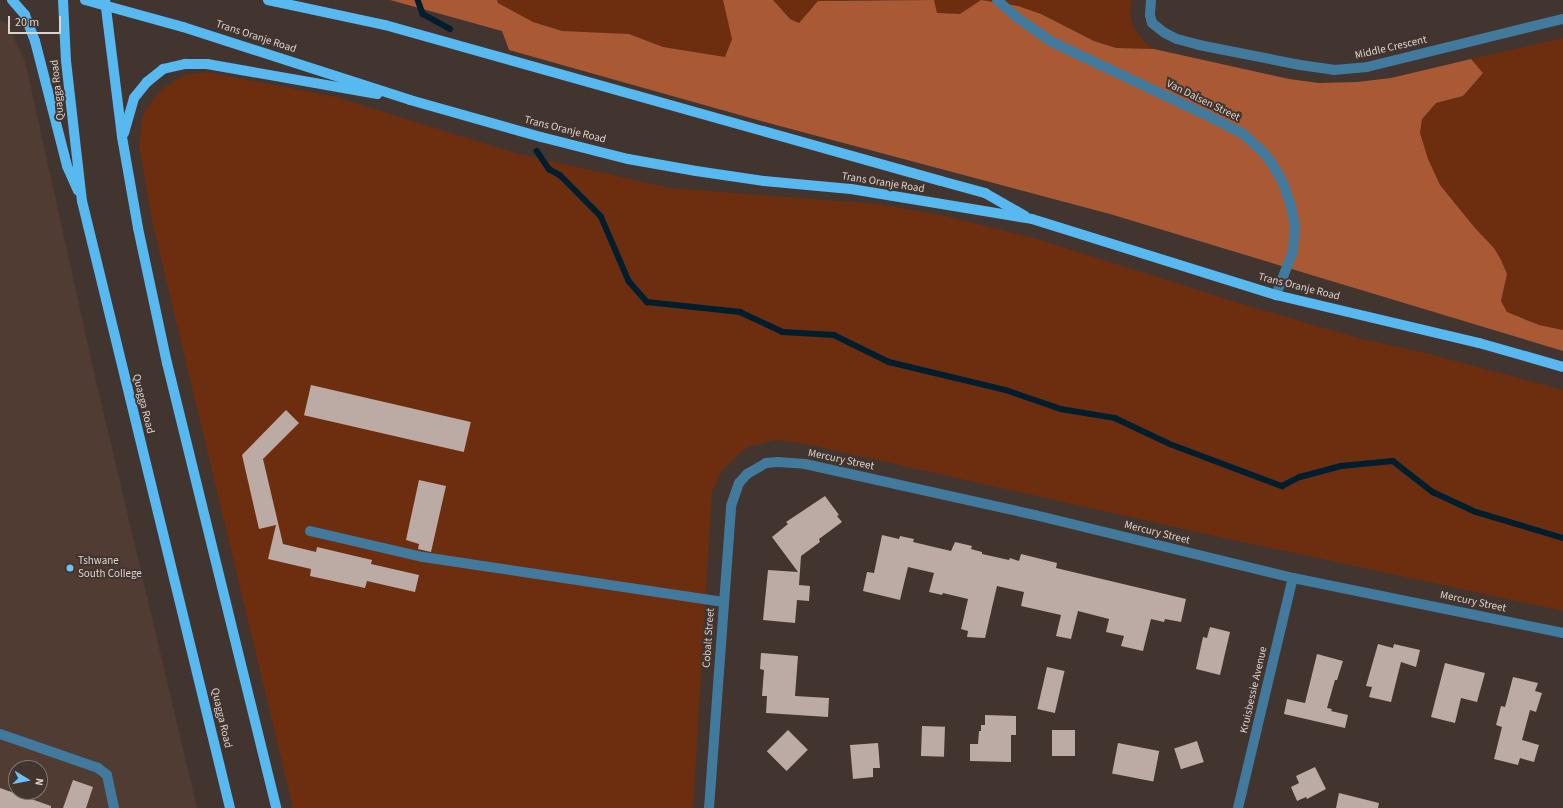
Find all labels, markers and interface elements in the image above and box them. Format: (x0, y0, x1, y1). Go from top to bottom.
scale bar (10, 8, 63, 34)
text: 20 m (15, 14, 39, 31)
street label: Trans Oranje Road (214, 18, 298, 56)
street label: Middle Crescent (1354, 33, 1428, 63)
street label: Quagga Road (48, 59, 68, 121)
street label: Van Dalsen Street (1164, 78, 1242, 124)
street label: Trans Oranje Road (523, 113, 607, 147)
street label: Trans Oranje Road (841, 170, 925, 196)
street label: Trans Oranje Road (1257, 270, 1341, 304)
street label: Quagga Road (129, 373, 157, 435)
street label: Mercury Street (807, 447, 875, 473)
street label: Mercury Street (1123, 518, 1191, 548)
place label: Tshwane South College (78, 555, 142, 581)
marker: Tshwane South College (65, 563, 75, 573)
street label: Mercury Street (1439, 589, 1507, 615)
street label: Cobalt Street (700, 608, 718, 668)
street label: Kruisbessie Avenue (1238, 645, 1270, 735)
street label: Quagga Road (208, 687, 234, 749)
north arrow (8, 760, 48, 800)
text: N (31, 777, 47, 787)

